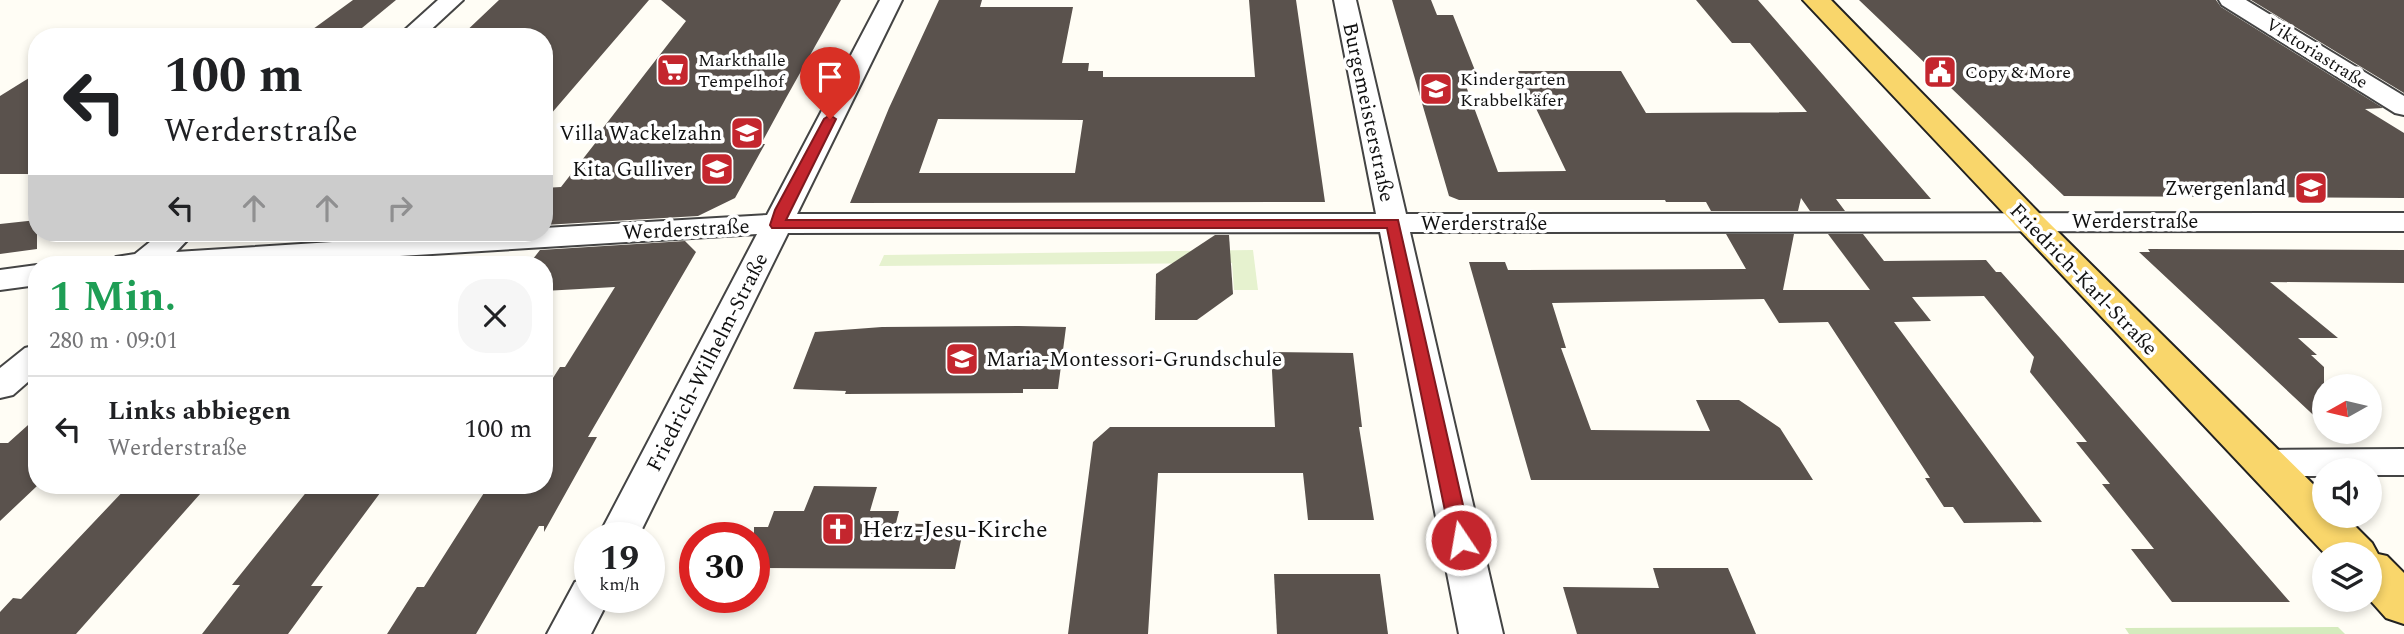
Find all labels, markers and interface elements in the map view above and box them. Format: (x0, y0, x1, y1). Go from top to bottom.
street label: Viktoriastraße (2260, 11, 2373, 96)
street label: Burgemeisterstraße (1333, 19, 1403, 205)
text: 100 m (164, 39, 303, 114)
place label: Markthalle Tempelhof (698, 47, 786, 95)
pin (800, 47, 860, 119)
supermarket icon: Markthalle Tempelhof (654, 51, 692, 89)
public building icon: Copy & More (1921, 53, 1959, 91)
icon: left (49, 56, 140, 147)
icon: arrive (811, 58, 849, 96)
place label: Copy & More (1965, 59, 2071, 86)
place label: Kindergarten Krabbelkäfer (1460, 66, 1566, 114)
school or university icon: Kindergarten Krabbelkäfer (1417, 70, 1455, 108)
text: Werderstraße (164, 107, 358, 156)
school or university icon: Villa Wackelzahn (728, 114, 766, 152)
place label: Villa Wackelzahn (559, 118, 722, 150)
school or university icon: Kita Gulliver (698, 150, 736, 188)
place label: Kita Gulliver (572, 154, 692, 186)
school or university icon: Zwergenland (2292, 169, 2330, 207)
place label: Zwergenland (2164, 173, 2286, 205)
icon: left (162, 189, 200, 227)
icon: ahead (235, 189, 273, 227)
icon: ahead (308, 189, 346, 227)
icon: right (381, 189, 419, 227)
street label: Friedrich-Karl-Straße (2002, 196, 2165, 364)
street label: Werderstraße (2071, 206, 2199, 238)
street label: Werderstraße (1420, 208, 1548, 240)
street label: Werderstraße (622, 211, 750, 249)
street label: Friedrich-Wilhelm-Straße (639, 247, 777, 478)
text: 1 Min. (49, 266, 176, 329)
button: close (458, 279, 532, 353)
text: 280 m · 09:01 (49, 324, 178, 359)
school or university icon: Maria-Montessori-Grundschule (943, 340, 981, 378)
place label: Maria-Montessori-Grundschule (986, 344, 1282, 376)
north arrow (2312, 374, 2382, 444)
map controls (2312, 374, 2382, 612)
text: Links abbiegen (108, 391, 291, 431)
text: 100 m (464, 409, 532, 449)
icon: left (49, 410, 87, 448)
text: Werderstraße (108, 431, 247, 466)
button: sound (2312, 458, 2382, 528)
position arrow (1424, 503, 1498, 577)
church icon: Herz-Jesu-Kirche (819, 510, 857, 548)
place label: Herz-Jesu-Kirche (862, 512, 1048, 548)
speed limit sign: 30 (679, 522, 770, 613)
text: 19 (600, 532, 639, 585)
button: layers (2312, 542, 2382, 612)
text: km/h (599, 571, 640, 598)

